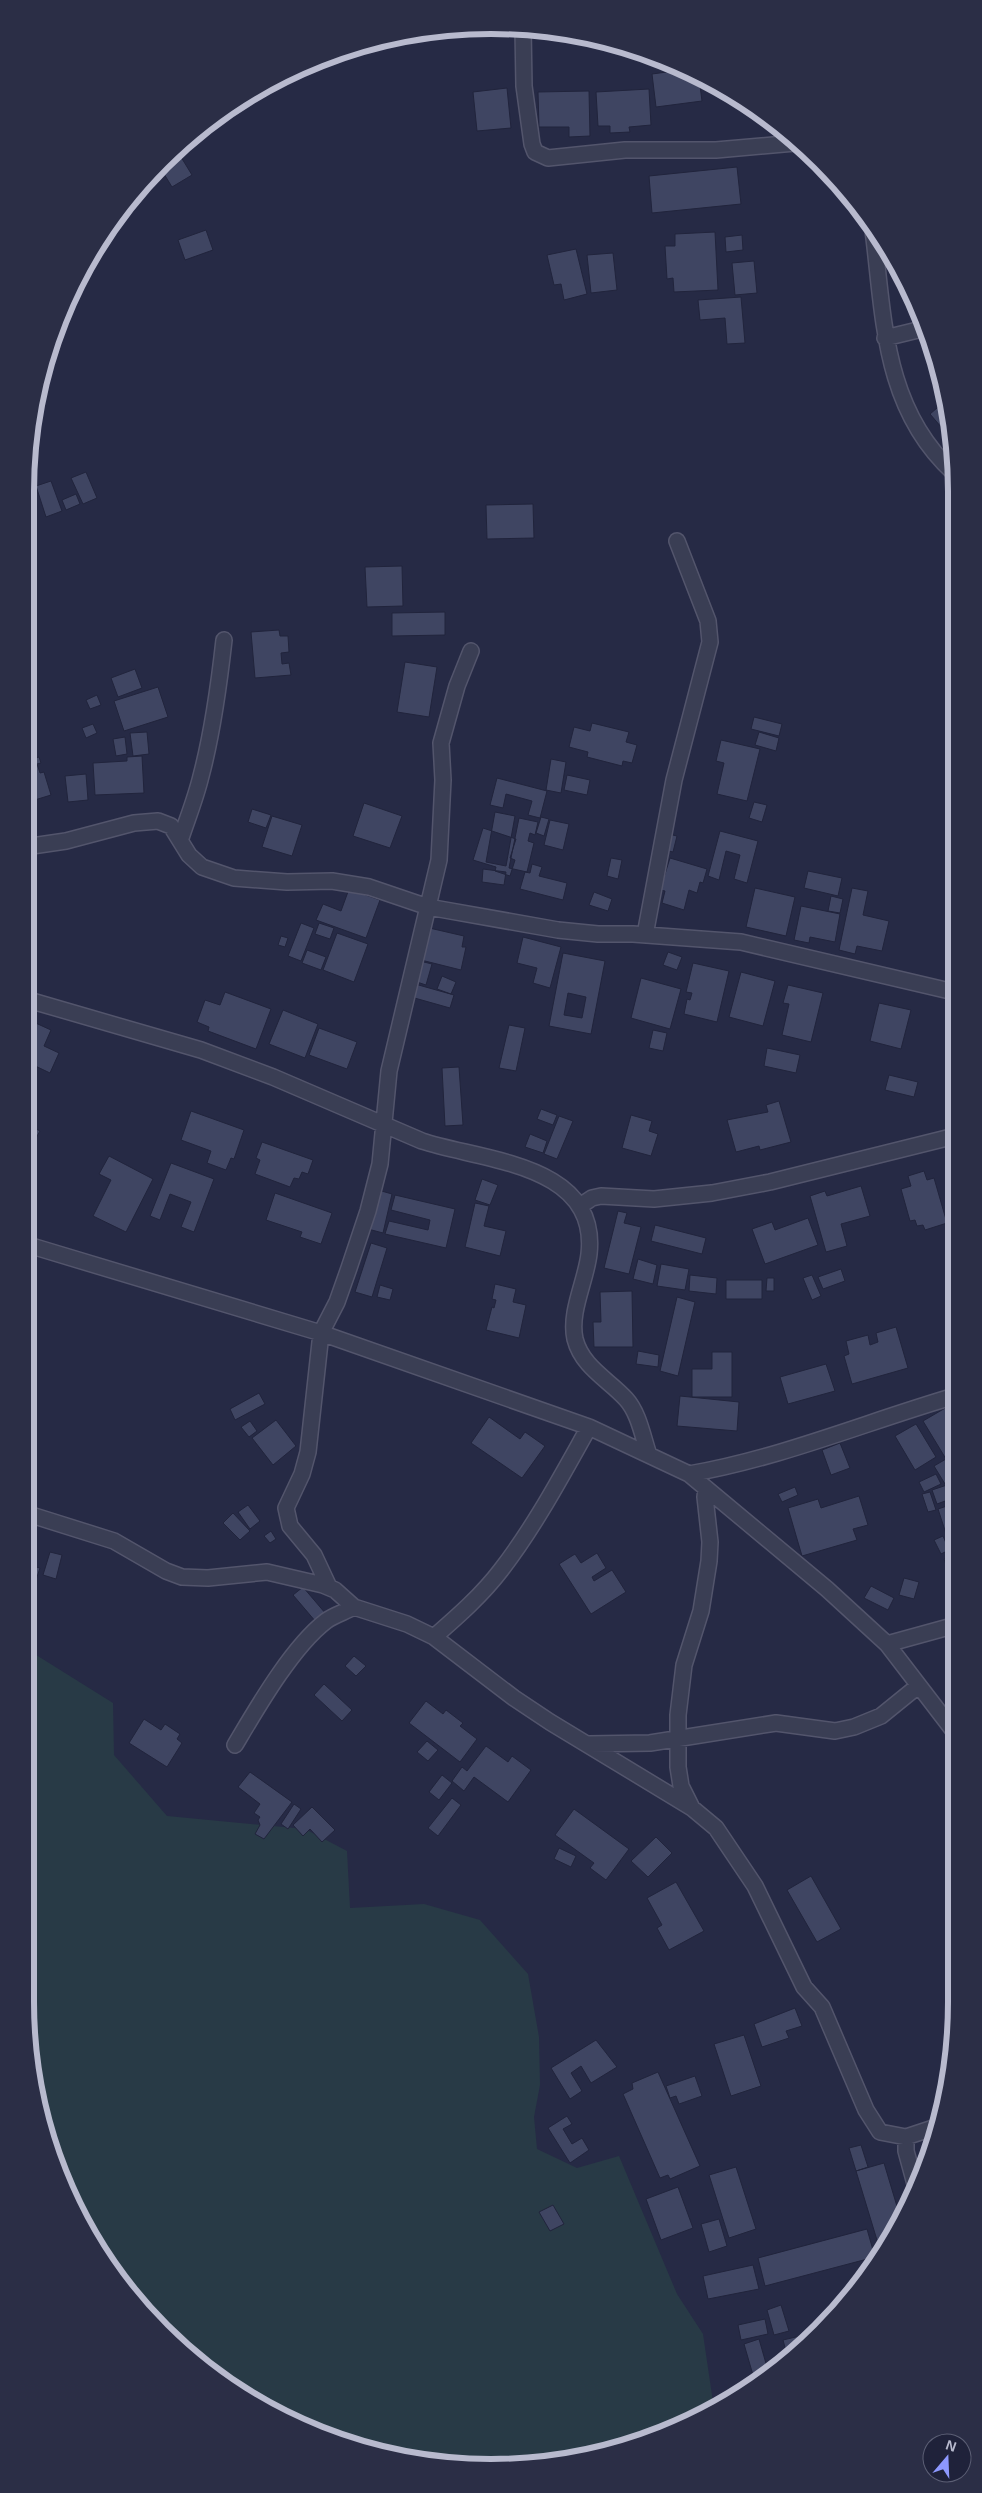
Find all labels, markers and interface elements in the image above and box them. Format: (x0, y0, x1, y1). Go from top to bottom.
north arrow (922, 2433, 972, 2483)
text: N (944, 2436, 959, 2455)

